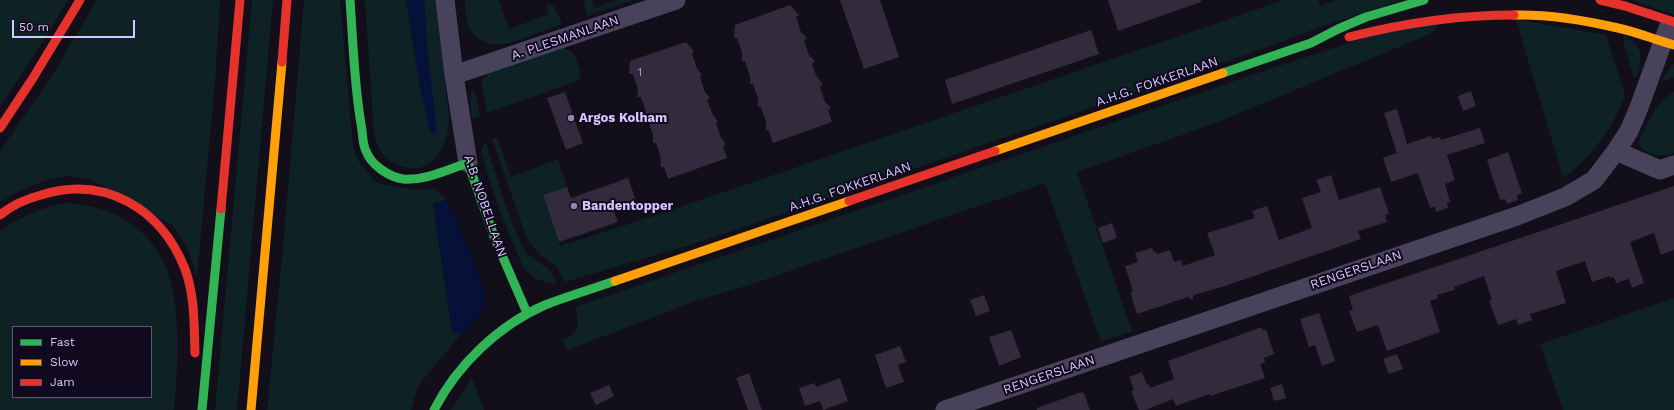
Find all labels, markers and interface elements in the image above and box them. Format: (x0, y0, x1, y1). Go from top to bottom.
scale bar (14, 12, 137, 38)
street label: A. PLESMANLAAN (509, 12, 621, 64)
text: 50 m (19, 20, 49, 34)
street label: A.H.G. FOKKERLAAN (1094, 54, 1220, 110)
house number: 1 (638, 66, 642, 80)
place label: Argos Kolham (579, 110, 667, 126)
marker: Argos Kolham (566, 113, 576, 123)
street label: A.B. NOBELLAAN (460, 153, 510, 259)
street label: A.H.G. FOKKERLAAN (787, 159, 913, 215)
place label: Bandentopper (582, 198, 673, 214)
marker: Bandentopper (569, 201, 579, 211)
street label: RENGERSLAAN (1308, 247, 1404, 293)
legend (12, 326, 152, 398)
text: Fast (50, 335, 75, 349)
street label: RENGERSLAAN (1001, 352, 1097, 398)
text: Slow (50, 355, 78, 369)
text: Jam (50, 375, 75, 389)

